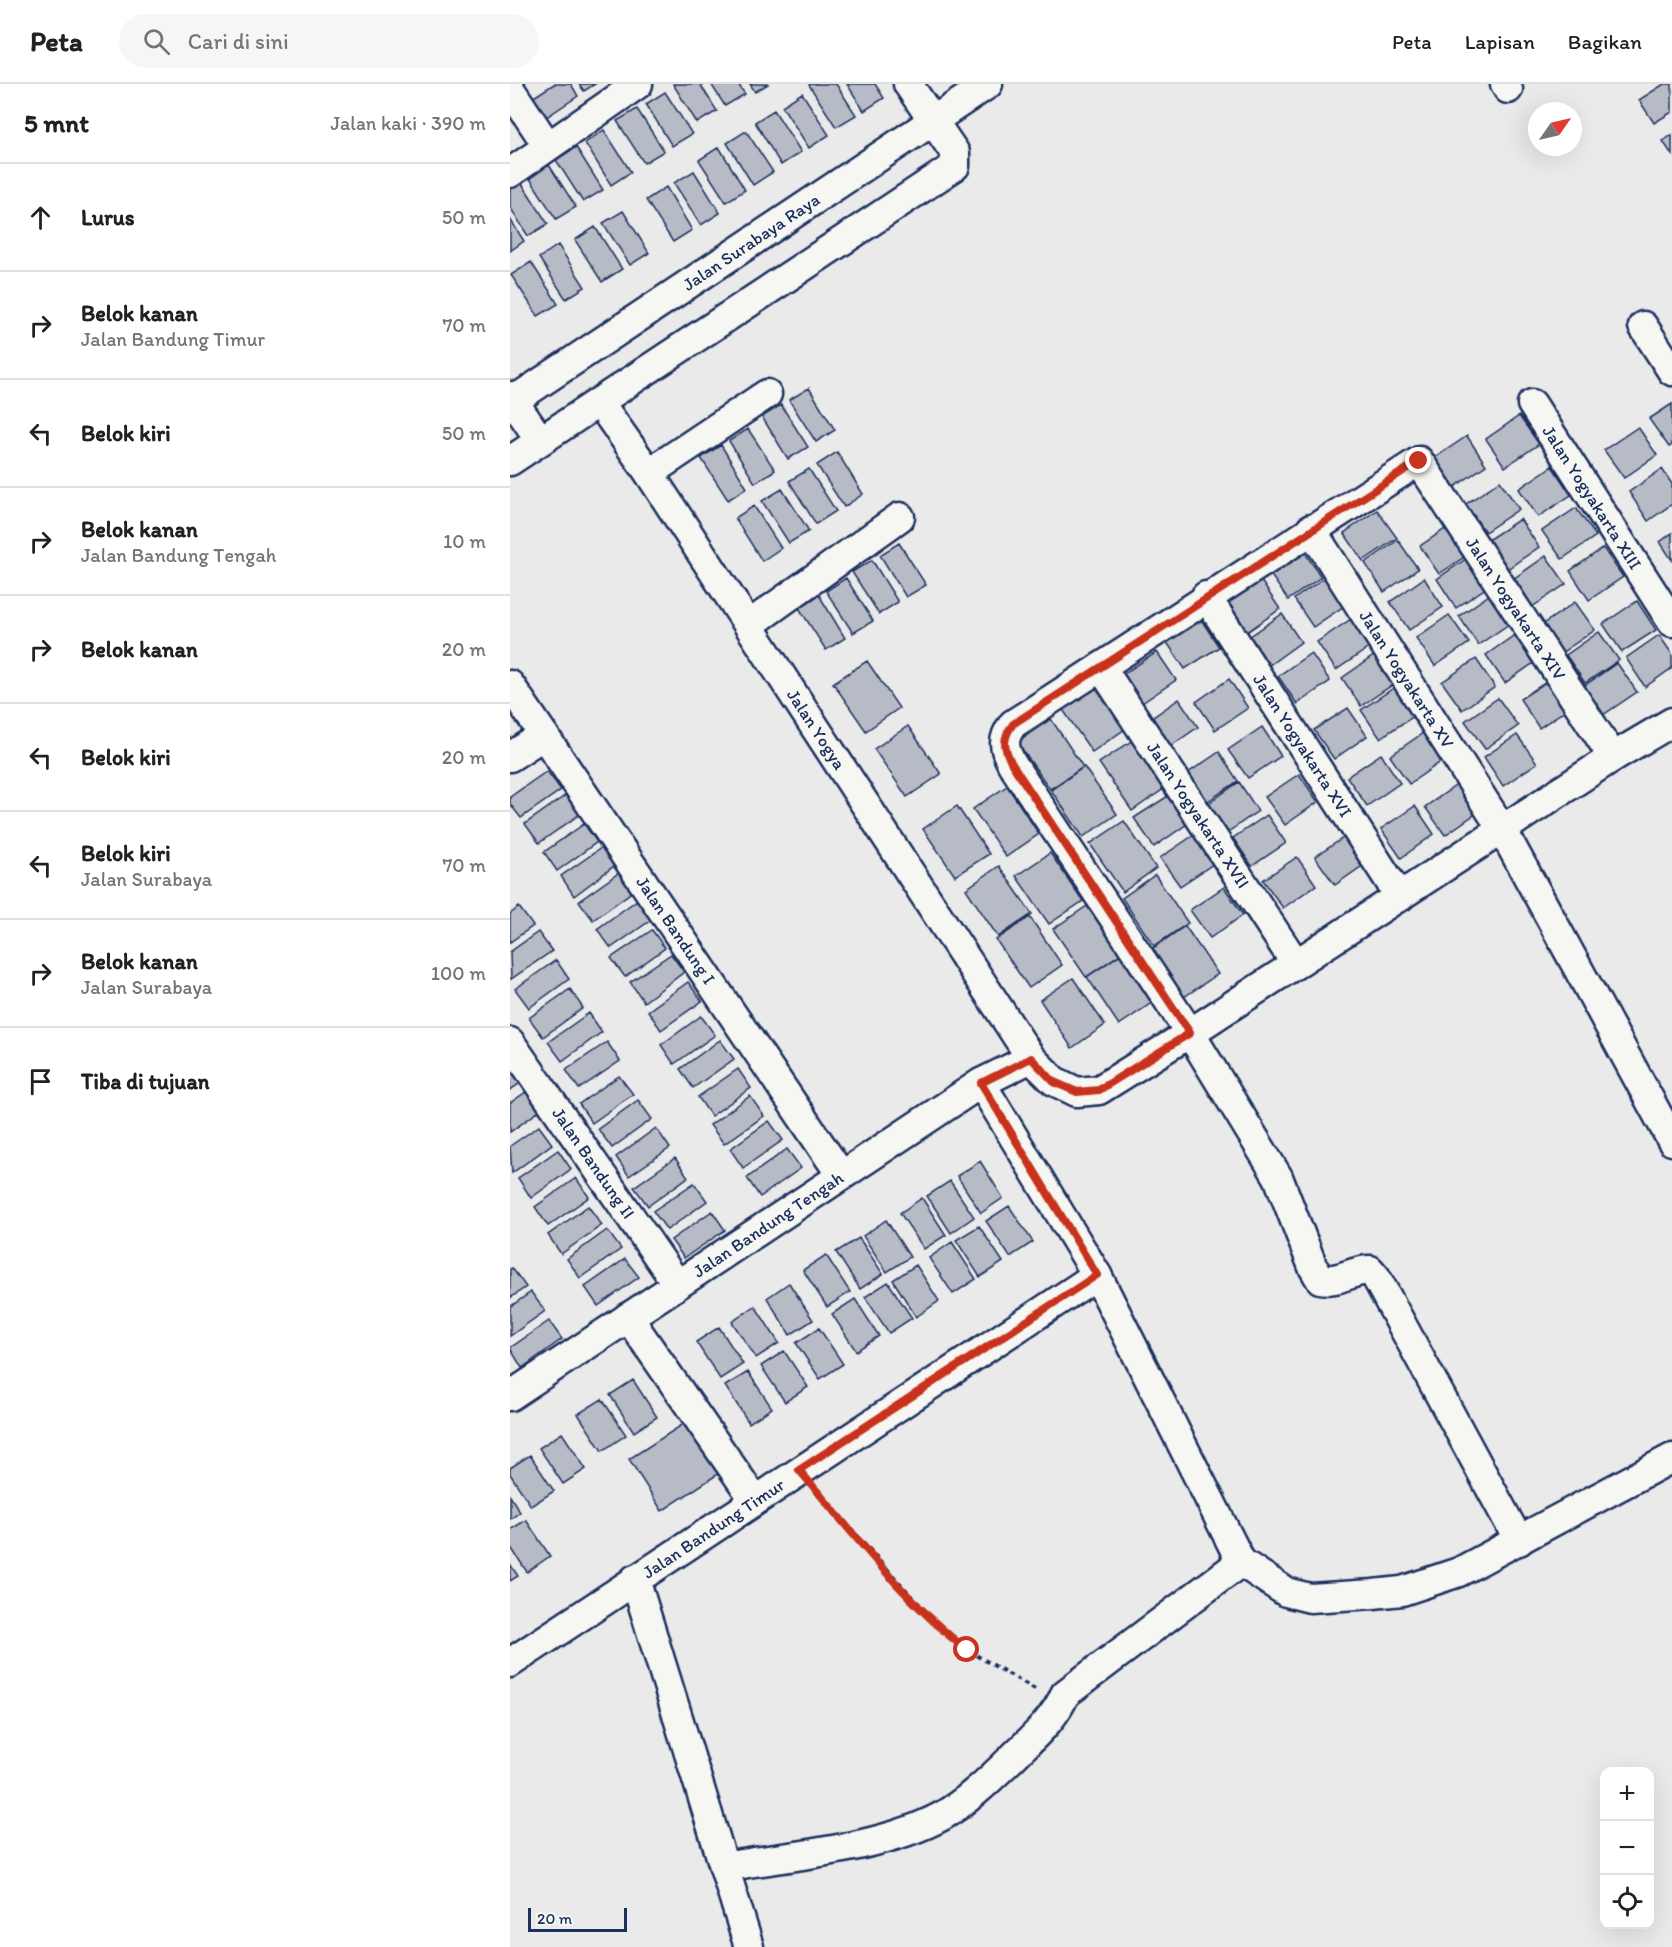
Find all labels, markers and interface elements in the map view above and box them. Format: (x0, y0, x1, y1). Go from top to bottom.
search box (119, 14, 539, 68)
text: Peta (30, 24, 83, 58)
icon: search (140, 25, 173, 58)
text: Cari di sini (188, 28, 289, 55)
text: Peta (1392, 29, 1432, 54)
text: Lapisan (1465, 29, 1535, 54)
text: Bagikan (1568, 29, 1642, 54)
north arrow (1528, 102, 1582, 156)
text: 5 mnt (24, 107, 89, 139)
text: Jalan kaki · 390 m (331, 111, 486, 135)
street label: Jalan Surabaya Raya (679, 188, 824, 296)
icon: ahead (24, 201, 57, 234)
text: Lurus (81, 204, 135, 231)
text: 50 m (442, 205, 486, 229)
text: Belok kanan (81, 300, 198, 327)
icon: right (24, 309, 57, 342)
text: 70 m (442, 313, 486, 337)
text: Jalan Bandung Timur (81, 327, 265, 351)
icon: left (24, 417, 57, 450)
text: Belok kiri (81, 420, 171, 447)
text: 50 m (442, 421, 486, 445)
street label: Jalan Yogyakarta XIII (1538, 421, 1646, 574)
route end (1405, 447, 1431, 473)
text: Belok kanan (81, 516, 198, 543)
icon: right (24, 525, 57, 558)
text: 10 m (443, 529, 486, 553)
street label: Jalan Yogyakarta XIV (1461, 533, 1571, 684)
text: Jalan Bandung Tengah (81, 543, 277, 567)
street label: Jalan Yogyakarta XV (1355, 606, 1459, 753)
icon: right (24, 633, 57, 666)
text: Belok kanan (81, 636, 198, 663)
text: 20 m (442, 637, 486, 661)
street label: Jalan Yogyakarta XVI (1248, 670, 1357, 821)
street label: Jalan Yogya (782, 685, 851, 774)
street label: Jalan Yogyakarta XVII (1142, 738, 1254, 892)
icon: left (24, 741, 57, 774)
text: Belok kiri (81, 744, 171, 771)
text: 20 m (442, 745, 486, 769)
text: Belok kiri (81, 840, 171, 867)
icon: left (24, 849, 57, 882)
text: 70 m (442, 853, 486, 877)
text: Jalan Surabaya (81, 867, 212, 891)
street label: Jalan Bandung I (631, 872, 720, 989)
text: Belok kanan (81, 948, 198, 975)
icon: right (24, 957, 57, 990)
text: 100 m (431, 961, 486, 985)
text: Jalan Surabaya (81, 975, 212, 999)
icon: arrive (24, 1065, 57, 1098)
text: Tiba di tujuan (81, 1068, 210, 1095)
street label: Jalan Bandung II (547, 1103, 640, 1223)
street label: Jalan Bandung Tengah (689, 1166, 848, 1282)
street label: Jalan Bandung Timur (638, 1473, 789, 1583)
route start (953, 1636, 979, 1662)
map controls (1600, 1767, 1654, 1929)
button: + (1600, 1767, 1654, 1821)
button: − (1600, 1821, 1654, 1875)
button: locate (1600, 1875, 1654, 1929)
scale bar (528, 1905, 627, 1932)
text: 20 m (537, 1909, 572, 1928)

